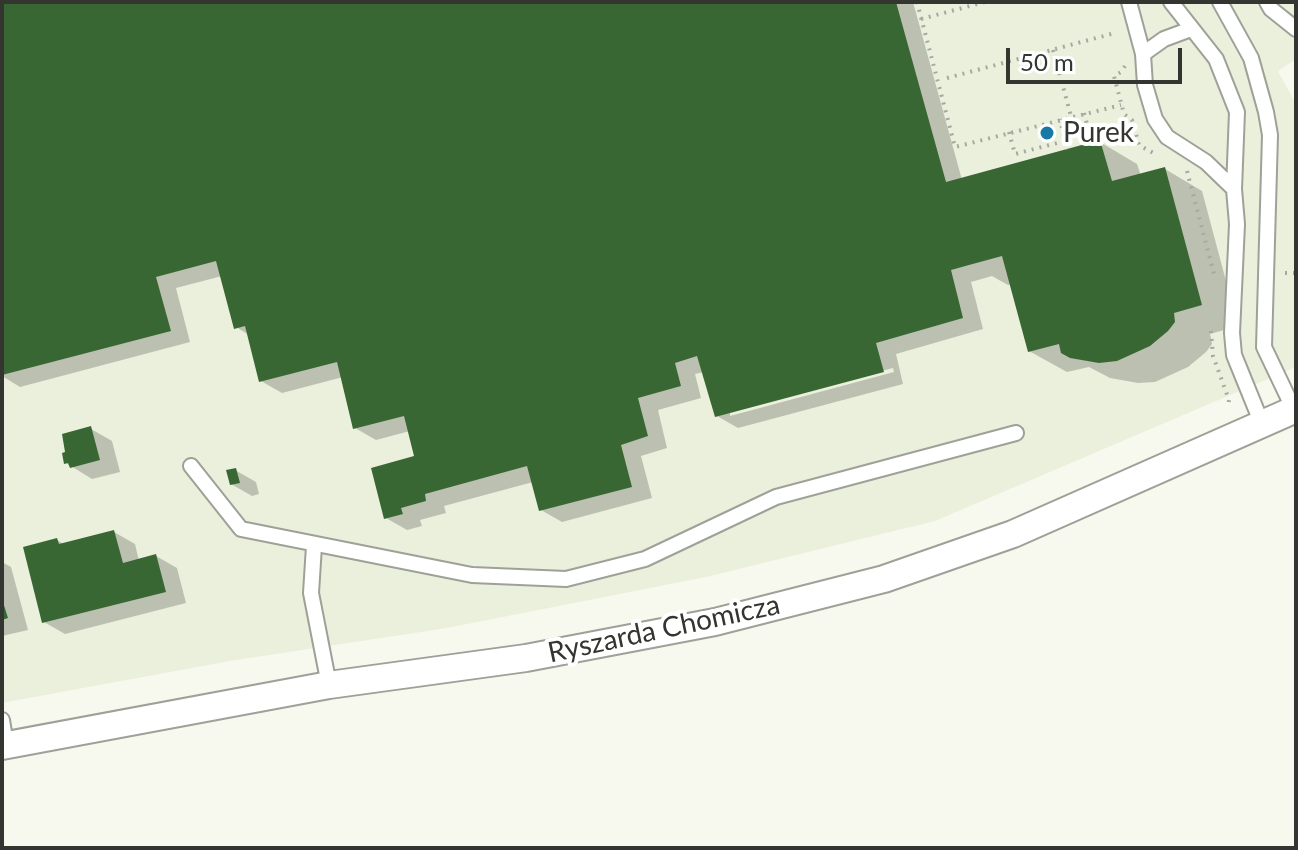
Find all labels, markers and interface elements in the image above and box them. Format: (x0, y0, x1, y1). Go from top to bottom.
scale bar (1010, 32, 1186, 82)
text: 50 m (1020, 47, 1074, 76)
place label: Purek (1063, 116, 1134, 150)
marker: Purek (1038, 124, 1056, 142)
street label: Ryszarda Chomicza (545, 588, 783, 670)

